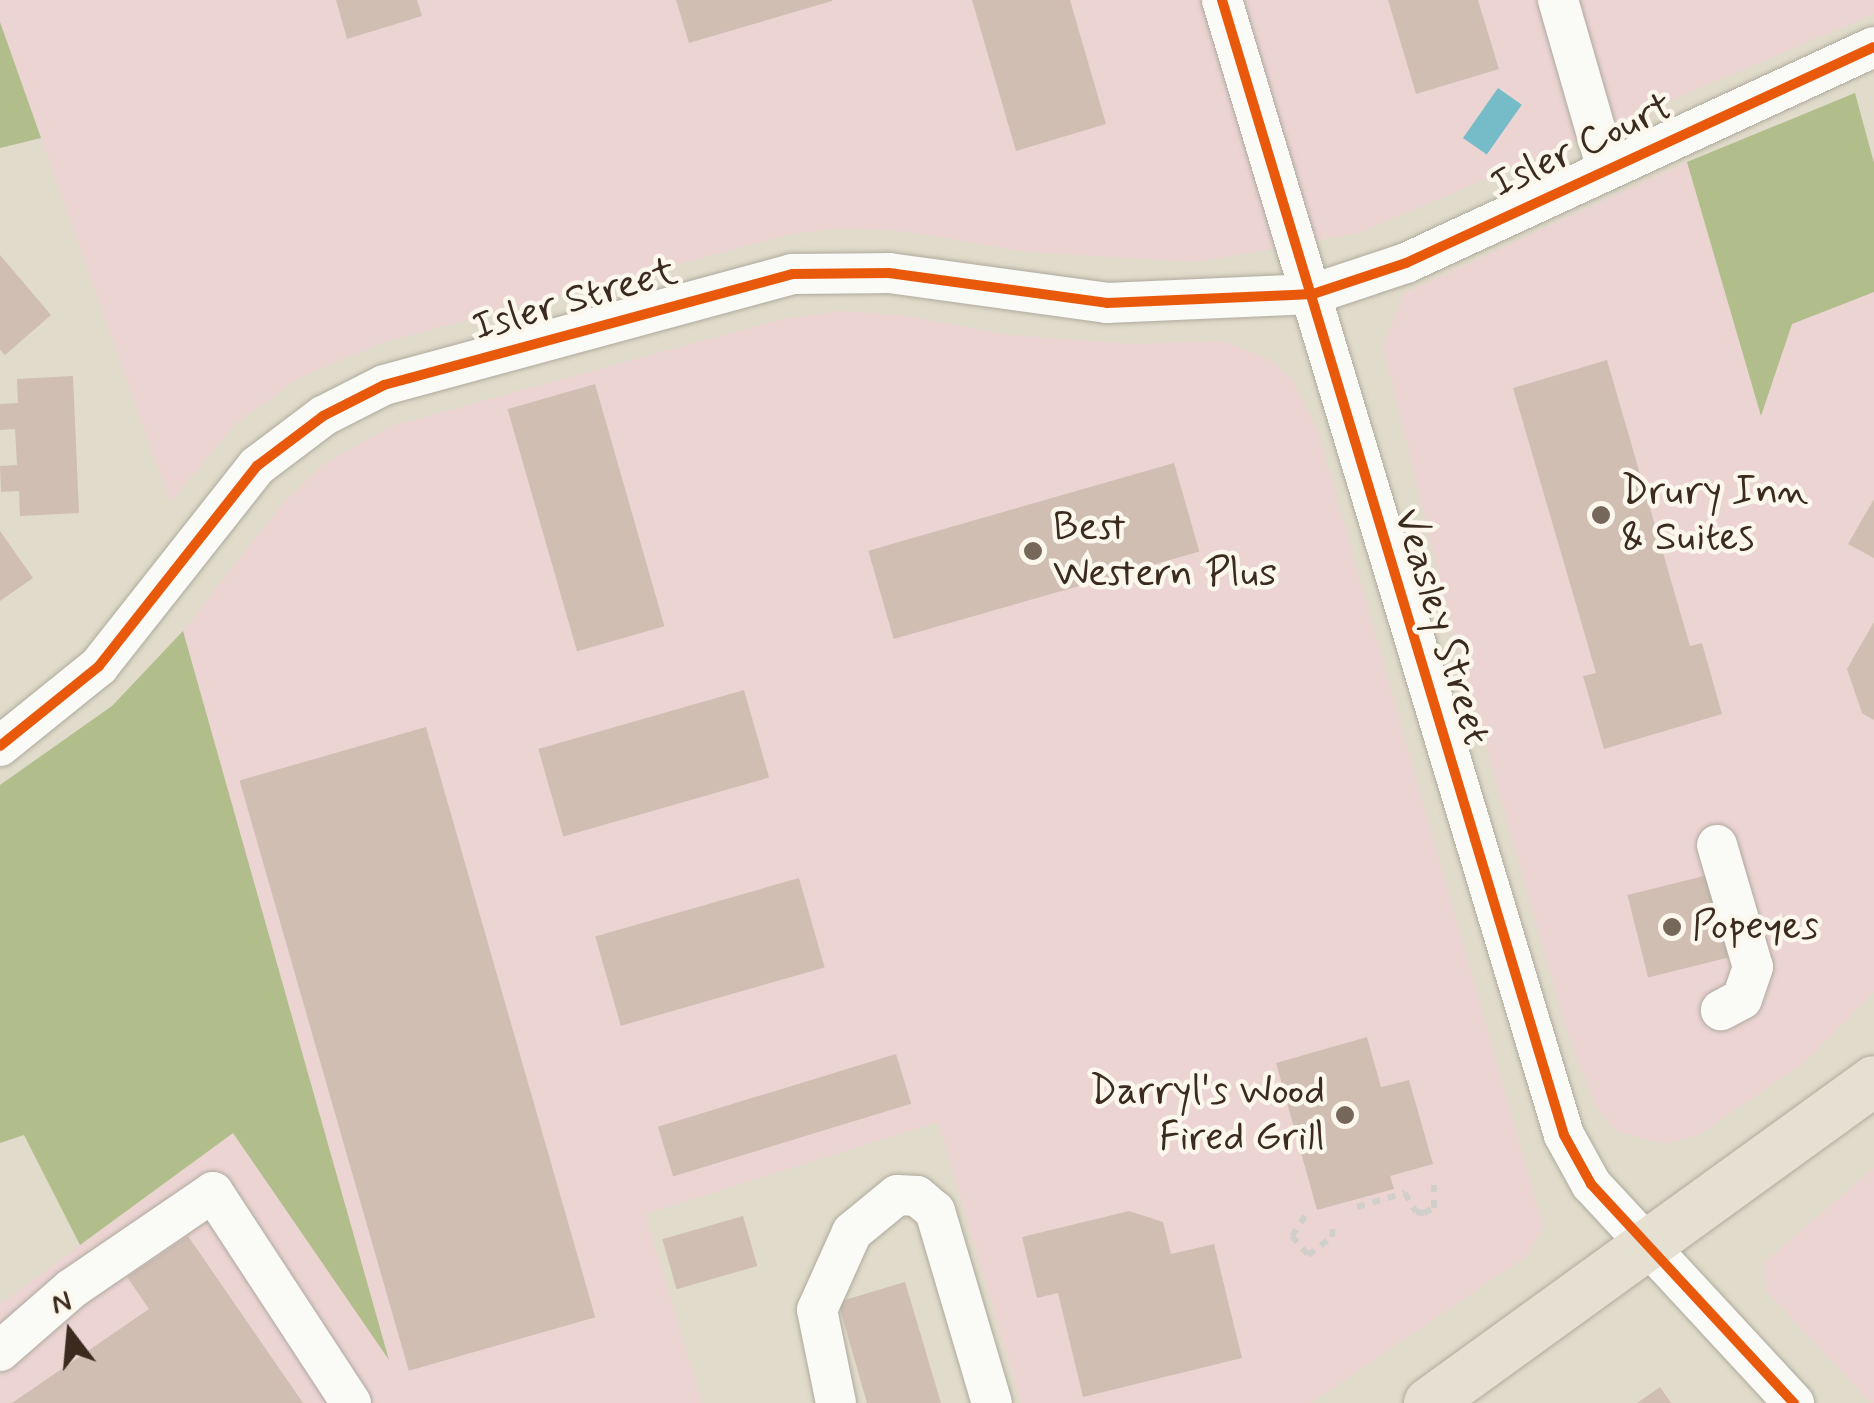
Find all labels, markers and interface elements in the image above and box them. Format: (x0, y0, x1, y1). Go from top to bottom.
street label: Isler Court (1485, 84, 1679, 208)
street label: Isler Street (467, 248, 683, 352)
place label: Drury Inn & Suites (1621, 468, 1797, 562)
street label: Veasley Street (1381, 500, 1501, 754)
place label: Best Western Plus (1053, 504, 1272, 598)
marker: Drury Inn & Suites (1590, 504, 1612, 526)
marker: Best Western Plus (1022, 540, 1044, 562)
place label: Popeyes (1692, 903, 1819, 951)
marker: Popeyes (1661, 916, 1683, 938)
place label: Darryl's Wood Fired Grill (1087, 1068, 1325, 1162)
marker: Darryl's Wood Fired Grill (1334, 1104, 1356, 1126)
north arrow (20, 1283, 120, 1383)
text: N (48, 1283, 76, 1324)

